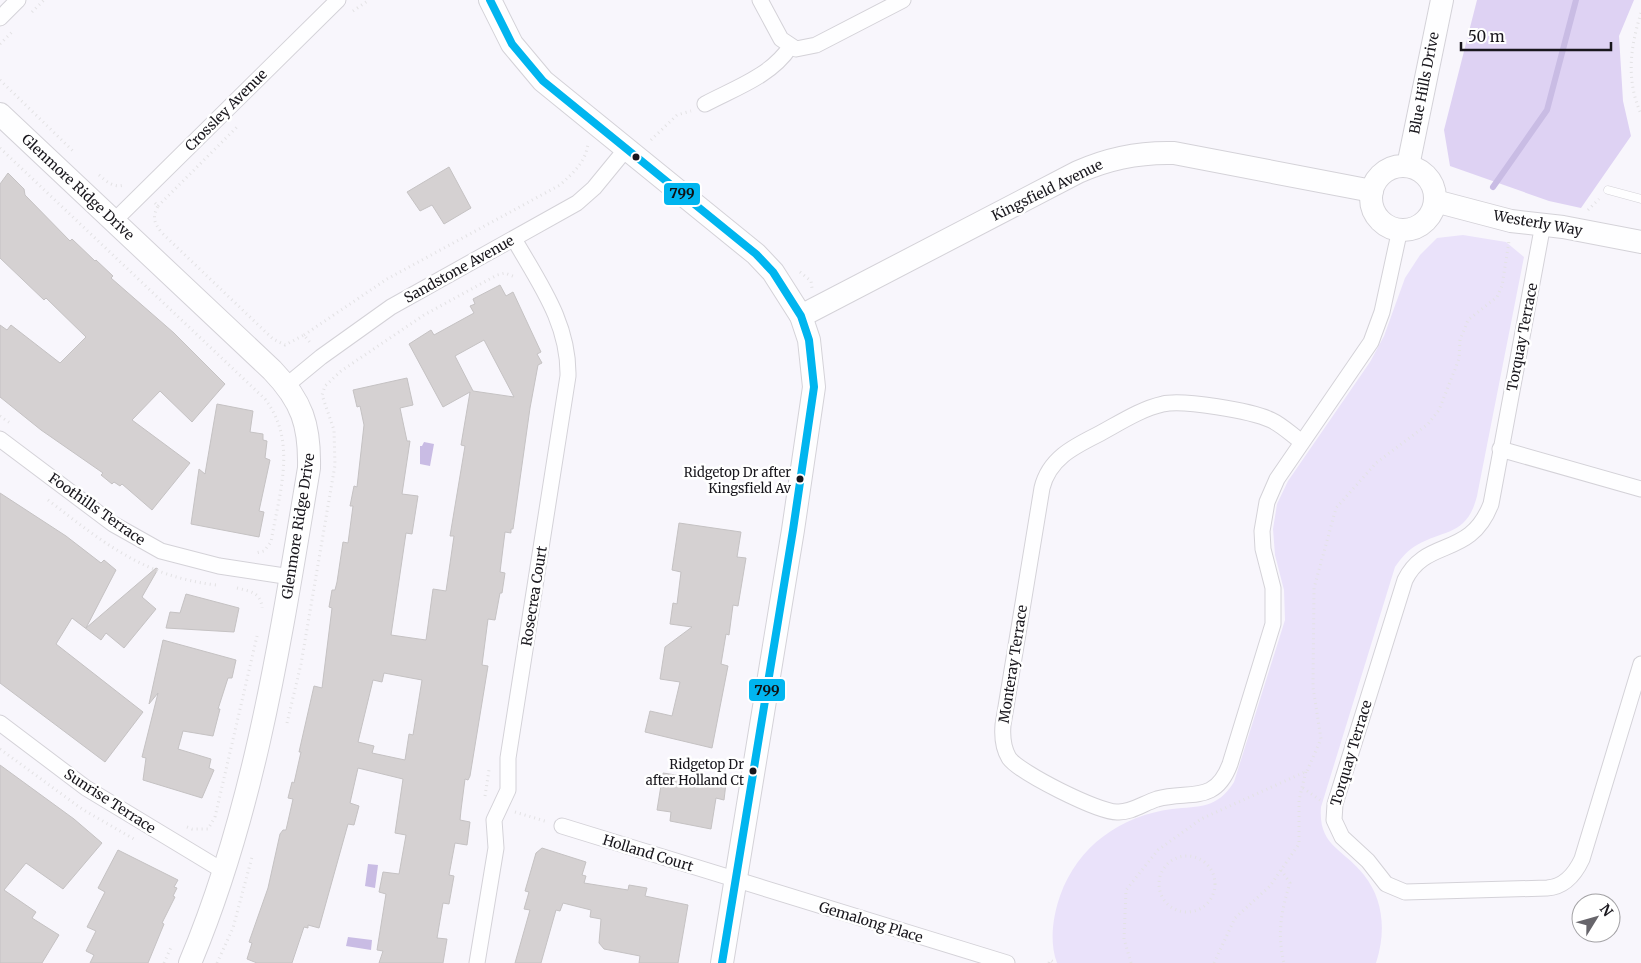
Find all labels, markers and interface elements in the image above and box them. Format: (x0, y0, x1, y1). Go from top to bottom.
scale bar (1461, 20, 1611, 52)
text: 50 m (1468, 27, 1505, 46)
street label: Blue Hills Drive (1405, 30, 1443, 136)
street label: Crossley Avenue (181, 65, 271, 155)
street label: Glenmore Ridge Drive (18, 130, 138, 244)
unlabelled marker (631, 152, 641, 162)
street label: Kingsfield Avenue (988, 155, 1106, 225)
line badge: 799 (663, 182, 701, 206)
text: 799 (669, 184, 695, 202)
street label: Westerly Way (1491, 206, 1585, 240)
street label: Sandstone Avenue (401, 231, 517, 307)
street label: Torquay Terrace (1503, 281, 1541, 393)
street label: Glenmore Ridge Drive (278, 452, 318, 600)
place label: Ridgetop Dr after Kingsfield Av (684, 464, 792, 497)
street label: Foothills Terrace (45, 469, 149, 549)
marker: Ridgetop Dr after Kingsfield Av (795, 474, 805, 484)
street label: Rosecrea Court (517, 544, 551, 647)
street label: Monteray Terrace (995, 604, 1031, 724)
line badge: 799 (748, 678, 786, 702)
text: 799 (754, 681, 780, 699)
street label: Torquay Terrace (1326, 698, 1376, 808)
place label: Ridgetop Dr after Holland Ct (646, 756, 744, 789)
street label: Sunrise Terrace (61, 765, 159, 837)
marker: Ridgetop Dr after Holland Ct (748, 766, 758, 776)
street label: Holland Court (600, 831, 696, 875)
north arrow (1571, 893, 1621, 943)
street label: Gemalong Place (817, 898, 925, 946)
text: N (1596, 900, 1617, 920)

